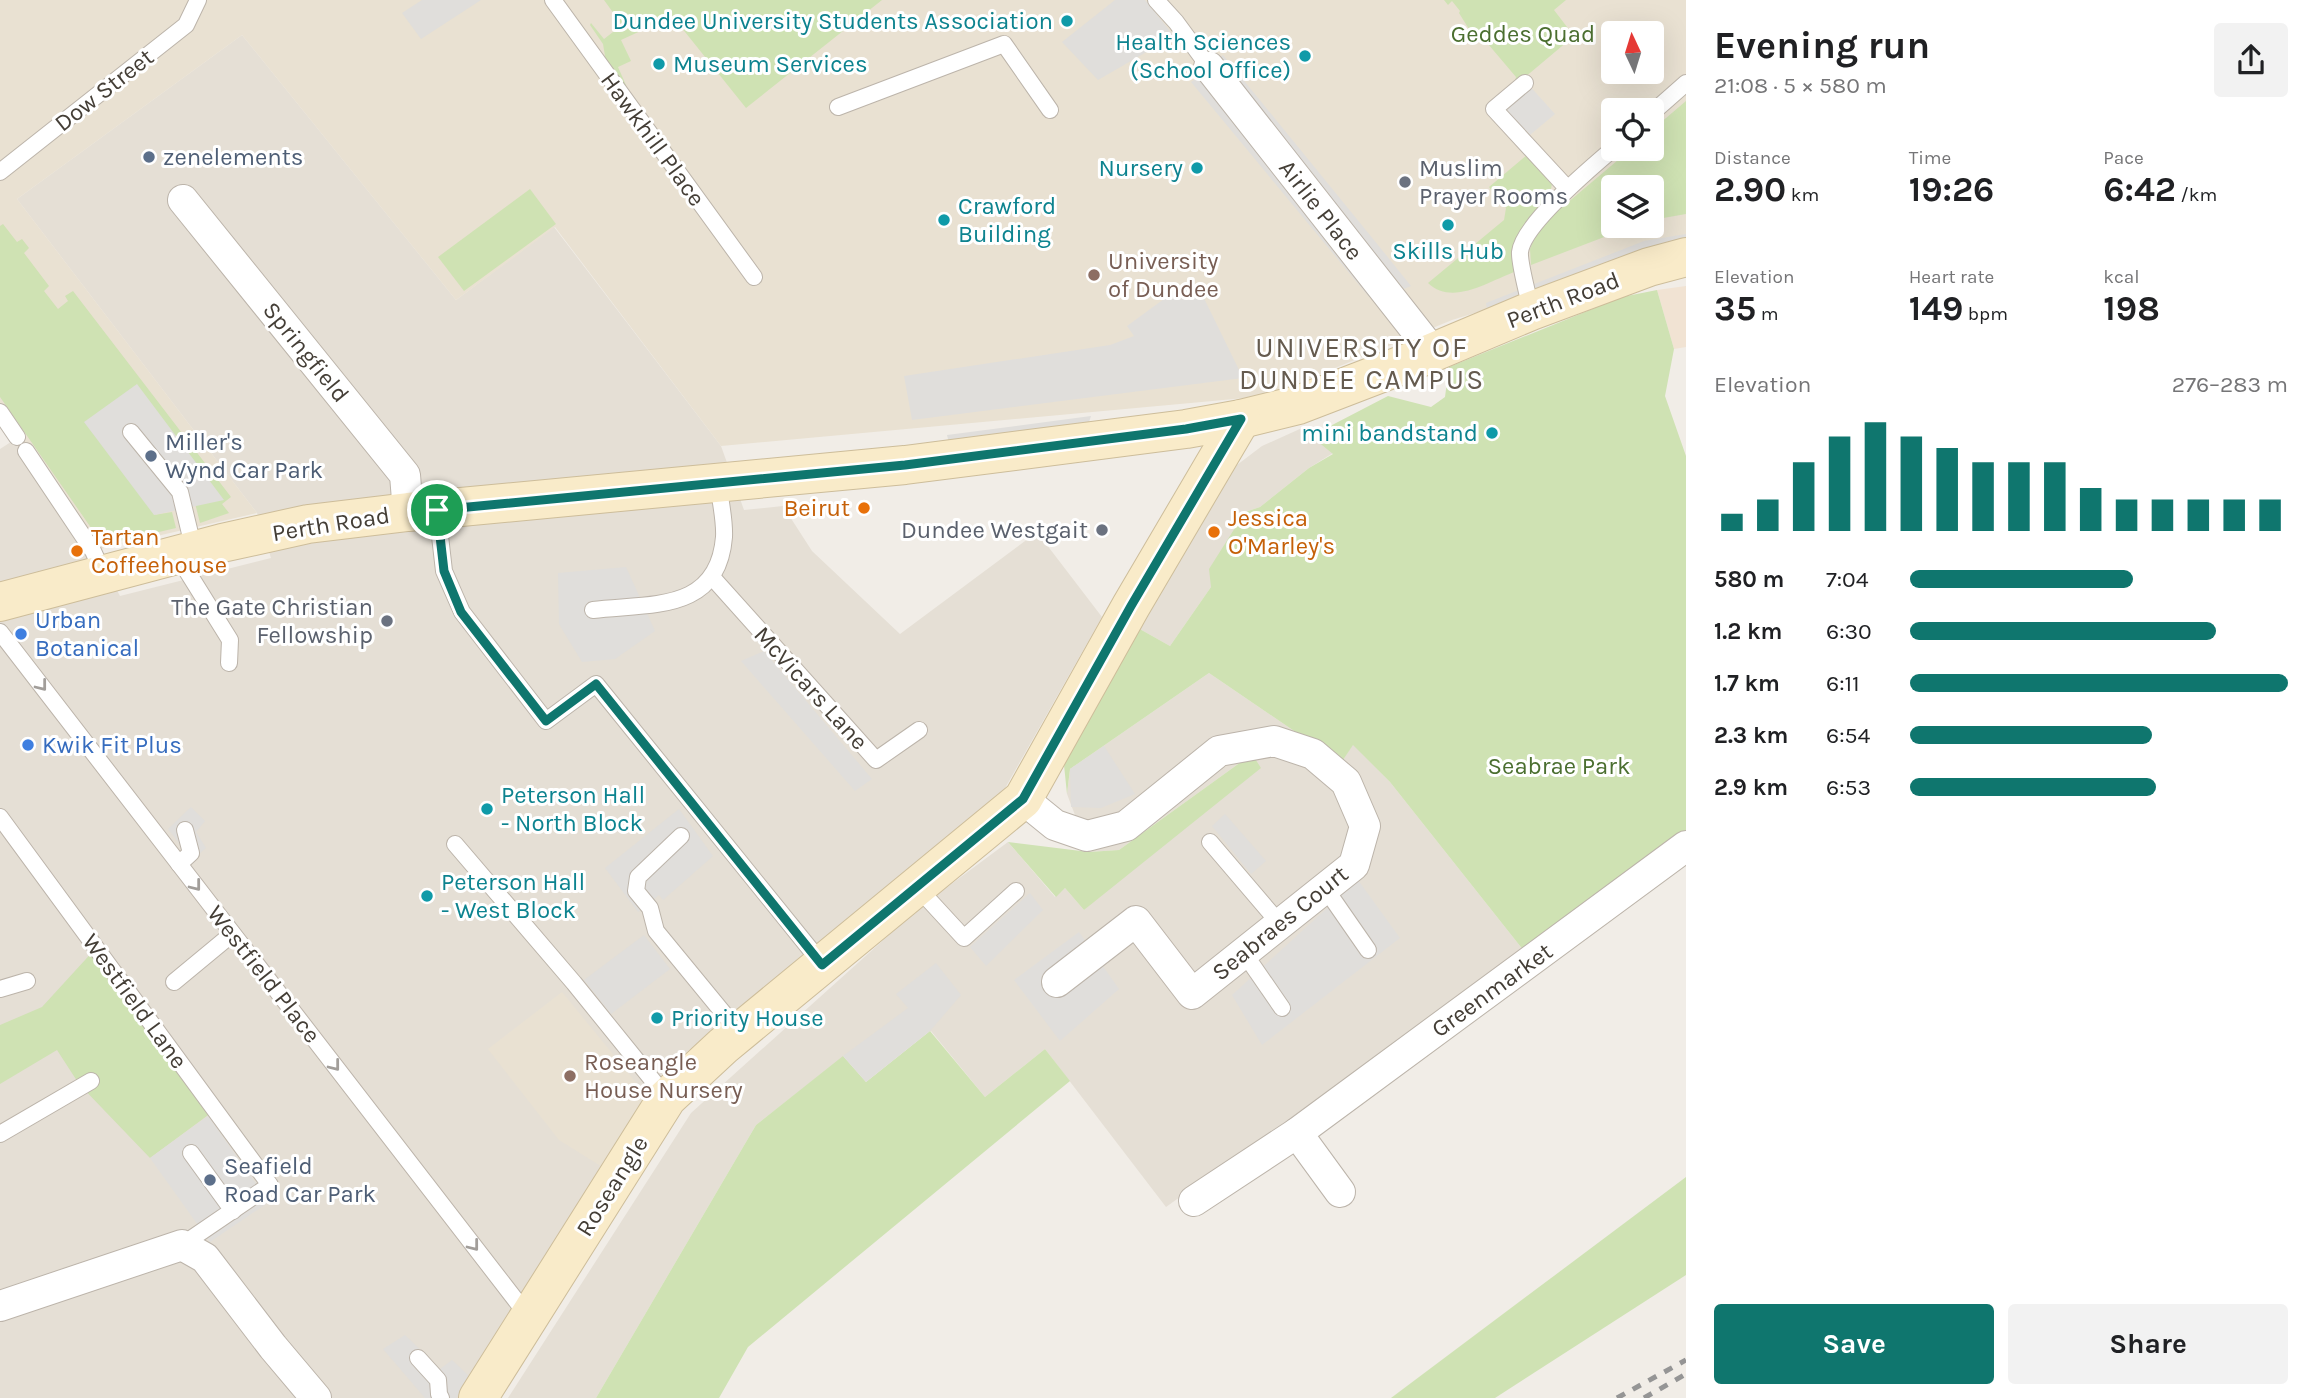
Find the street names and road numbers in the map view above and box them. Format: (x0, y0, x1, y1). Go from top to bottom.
street label: Dow Street (49, 43, 159, 137)
street label: Hawkhill Place (595, 67, 711, 211)
street label: Airlie Place (1273, 154, 1369, 266)
street label: Perth Road (1503, 266, 1623, 334)
street label: Springfield (257, 296, 355, 408)
street label: Perth Road (270, 501, 392, 547)
street label: McVicars Lane (748, 620, 874, 756)
street label: Seabraes Court (1206, 860, 1354, 986)
street label: Westfield Place (202, 900, 326, 1048)
street label: Westfield Lane (77, 928, 193, 1074)
street label: Greenmarket (1426, 937, 1558, 1043)
street label: Roseangle (570, 1131, 654, 1241)

